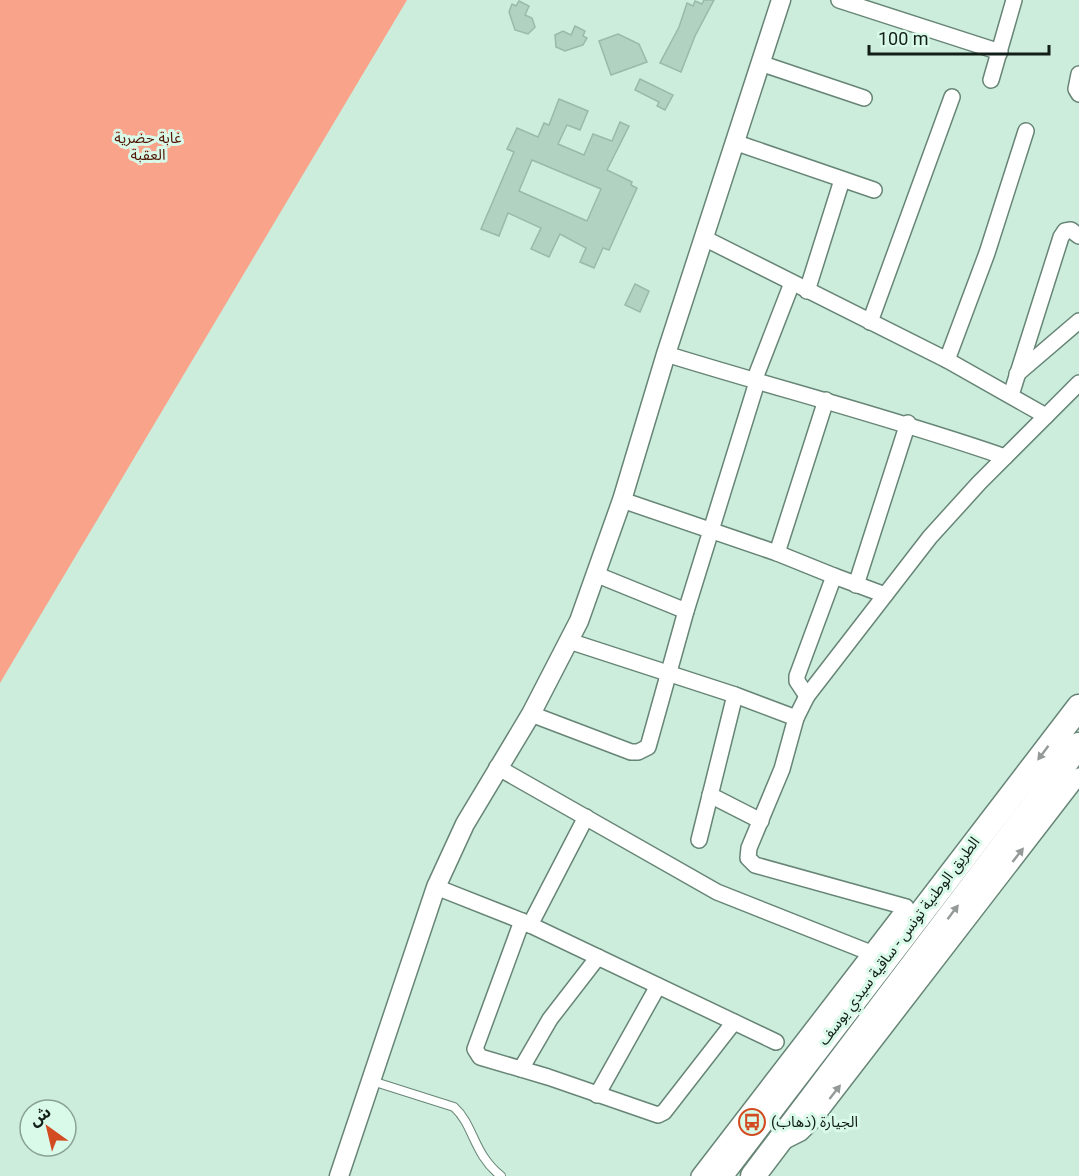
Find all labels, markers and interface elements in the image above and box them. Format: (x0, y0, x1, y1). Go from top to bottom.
scale bar (869, 18, 1049, 56)
text: 100 m (878, 28, 929, 49)
park label: غابة حضرية العقبة (114, 129, 182, 164)
one-way arrow (1037, 745, 1050, 761)
street label: الطريق الوطنية تونس - ساقية سيدي يوسف (815, 833, 985, 1050)
one-way arrow (1012, 847, 1024, 863)
one-way arrow (947, 904, 959, 920)
one-way arrow (829, 1085, 841, 1101)
north arrow (18, 1098, 78, 1158)
text: ش (25, 1102, 54, 1130)
bus stop icon: الجيارة (ذهاب) (737, 1107, 767, 1137)
place label: الجيارة (ذهاب) (771, 1113, 858, 1131)

